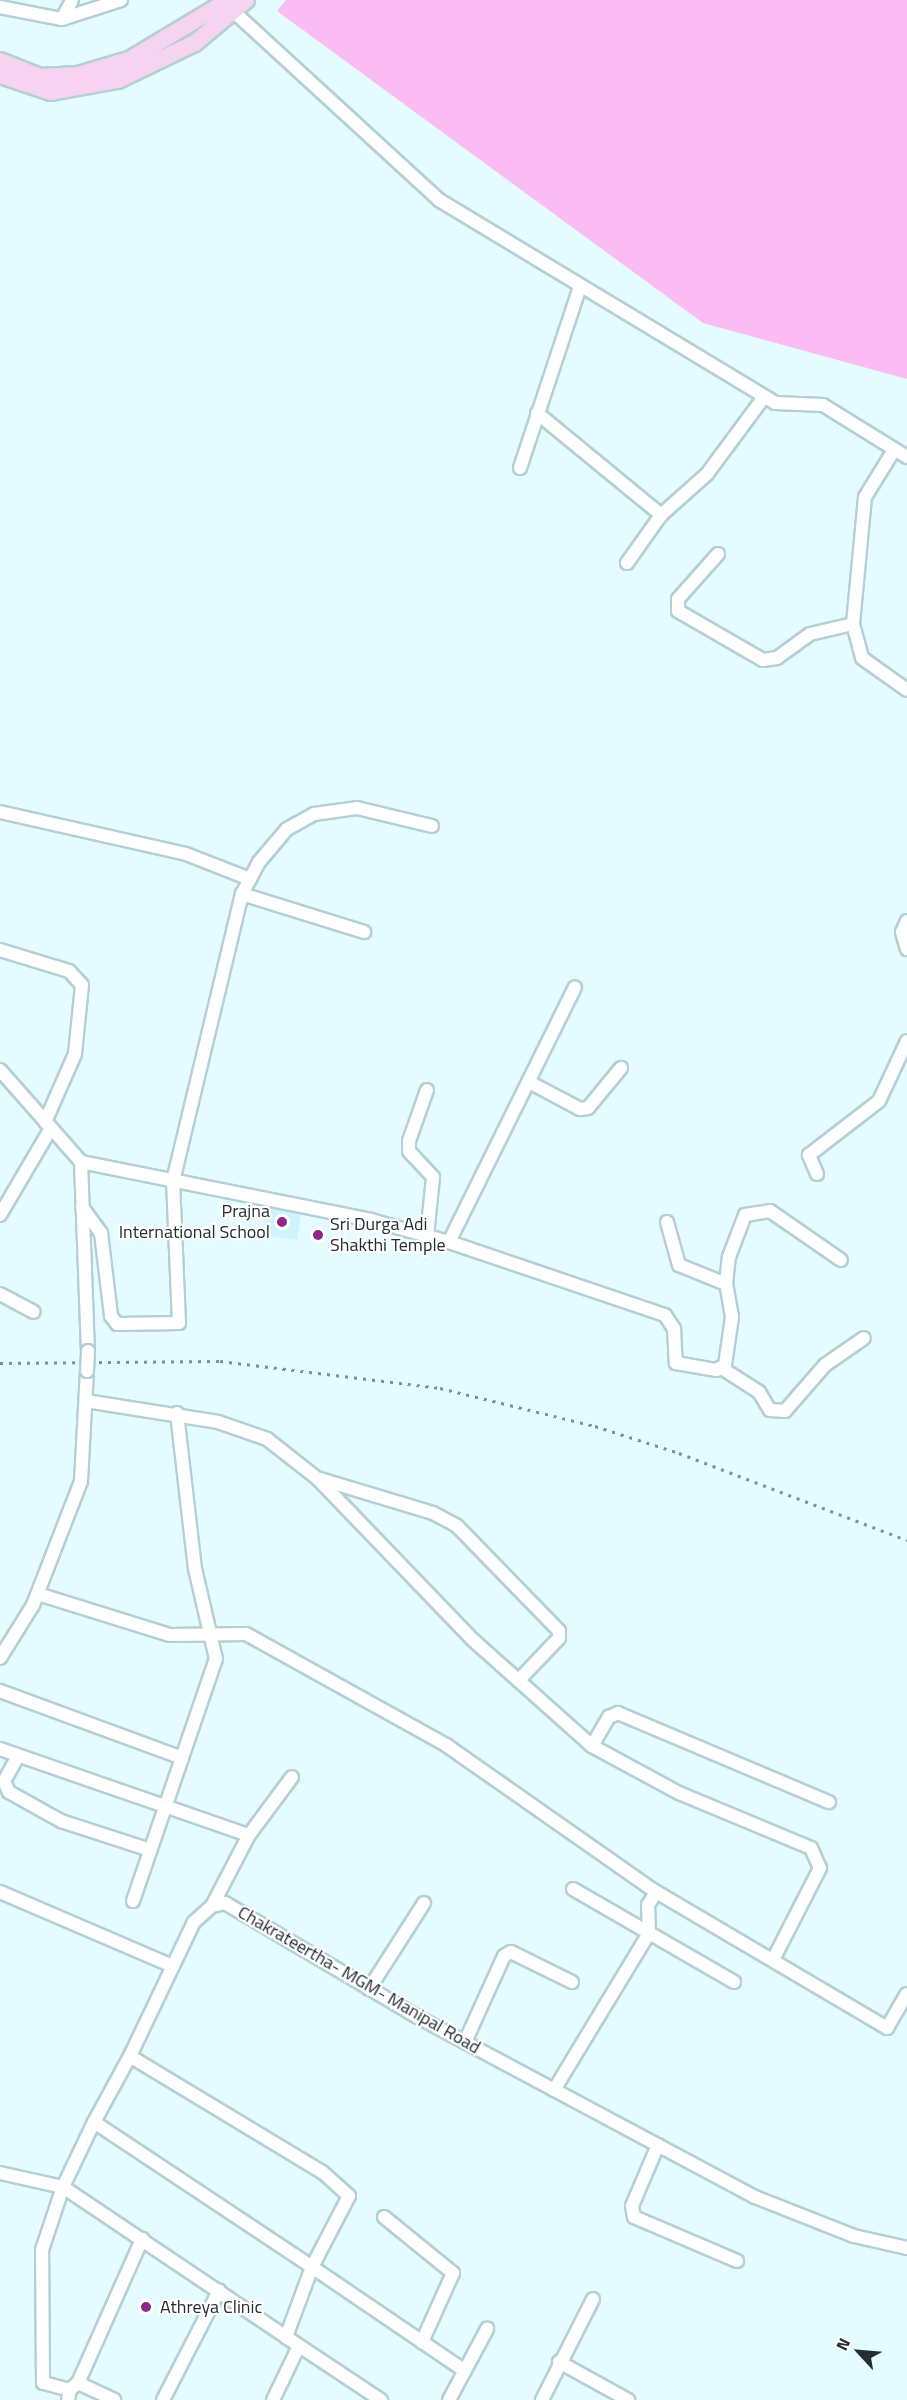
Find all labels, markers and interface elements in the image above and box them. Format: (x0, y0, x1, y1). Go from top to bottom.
place label: Prajna International School (119, 1201, 270, 1244)
place label: Sri Durga Adi Shakthi Temple (330, 1214, 446, 1256)
marker: Prajna International School (275, 1215, 289, 1229)
marker: Sri Durga Adi Shakthi Temple (311, 1228, 325, 1242)
street label: Chakrateertha- MGM- Manipal Road (234, 1902, 484, 2058)
place label: Athreya Clinic (160, 2296, 262, 2318)
marker: Athreya Clinic (137, 2298, 155, 2316)
north arrow (829, 2322, 889, 2382)
text: N (830, 2334, 856, 2354)

